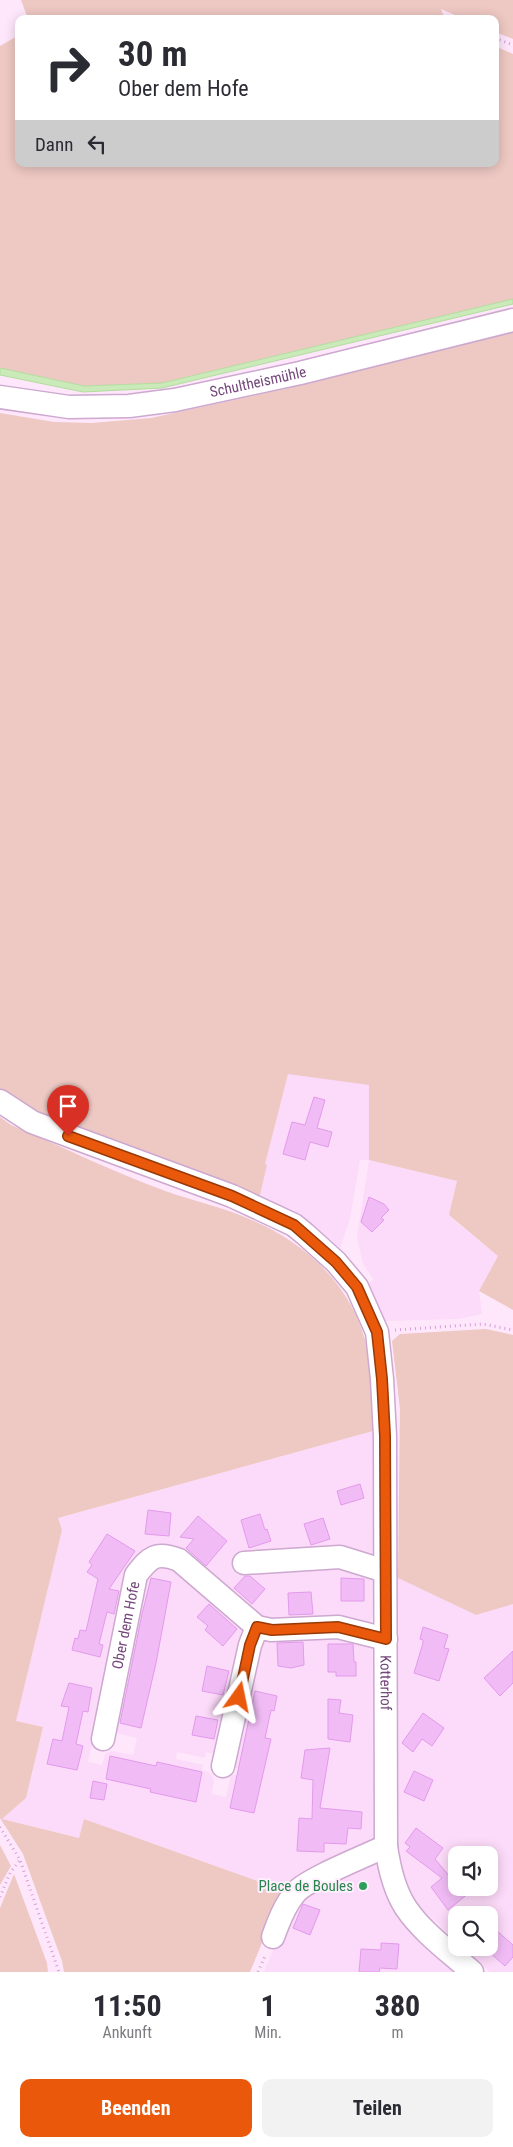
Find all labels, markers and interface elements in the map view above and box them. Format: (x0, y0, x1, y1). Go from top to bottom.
text: 30 m (118, 34, 187, 75)
icon: right (35, 35, 100, 100)
text: Ober dem Hofe (118, 76, 249, 101)
icon: left (83, 130, 111, 158)
text: Dann (35, 133, 73, 156)
street label: Schultheismühle (208, 363, 308, 401)
pin (47, 1085, 89, 1136)
icon: arrive (54, 1092, 82, 1120)
street label: Ober dem Hofe (108, 1580, 144, 1671)
street label: Kotterhof (377, 1655, 395, 1711)
position arrow (212, 1670, 264, 1722)
map controls (448, 1846, 498, 1956)
button: sound (448, 1846, 498, 1896)
place label: Place de Boules (258, 1877, 353, 1895)
marker: Place de Boules (357, 1880, 369, 1892)
button: search (448, 1906, 498, 1956)
text: 11:50 (93, 1988, 162, 2023)
text: 1 (261, 1988, 276, 2023)
text: 380 (375, 1988, 420, 2023)
text: Ankunft (102, 2023, 152, 2042)
text: Min. (254, 2023, 282, 2042)
text: m (391, 2023, 404, 2042)
button: Beenden (20, 2079, 252, 2137)
button: Teilen (262, 2079, 493, 2137)

